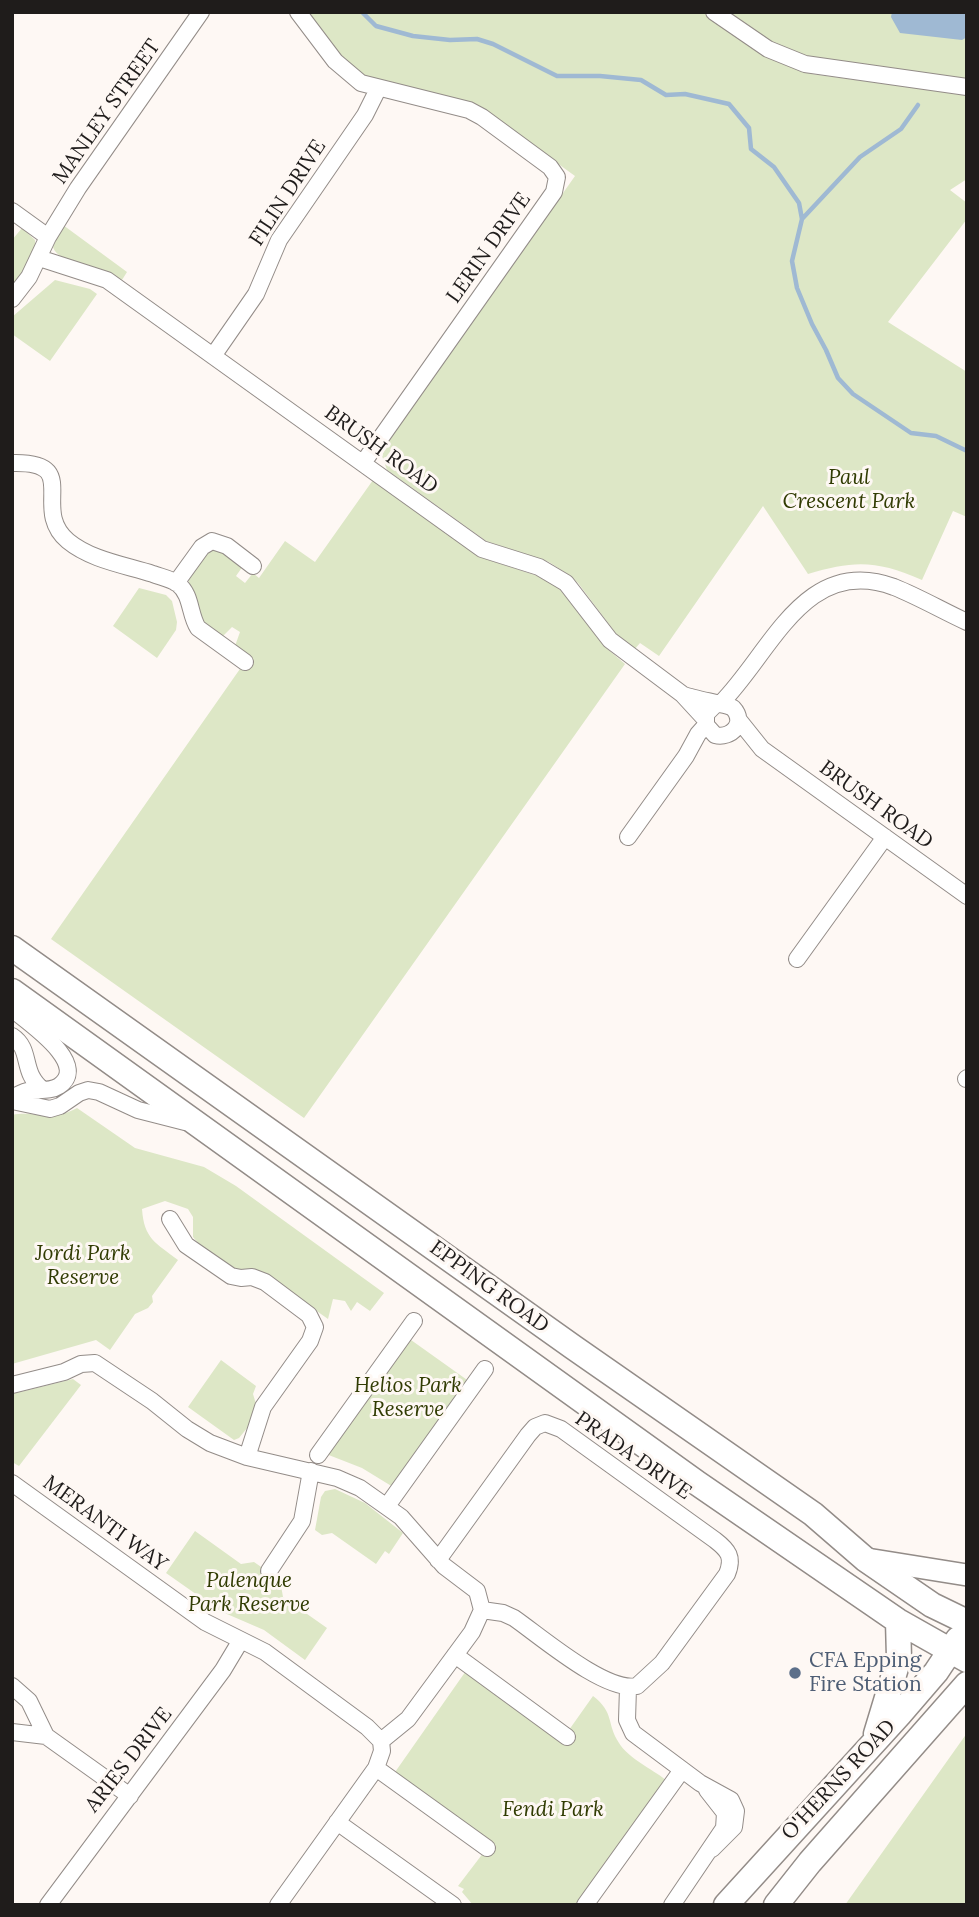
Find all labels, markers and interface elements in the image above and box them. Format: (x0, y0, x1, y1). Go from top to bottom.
street label: MANLEY STREET (48, 35, 166, 189)
street label: FILIN DRIVE (244, 135, 332, 251)
street label: LERIN DRIVE (442, 188, 536, 308)
street label: BRUSH ROAD (319, 400, 443, 500)
park label: Paul Crescent Park (783, 465, 915, 515)
street label: BRUSH ROAD (814, 755, 938, 855)
street label: EPPING ROAD (425, 1235, 553, 1339)
park label: Jordi Park Reserve (35, 1241, 131, 1291)
park label: Helios Park Reserve (354, 1373, 462, 1423)
street label: PRADA DRIVE (570, 1407, 696, 1505)
street label: MERANTI WAY (38, 1470, 172, 1578)
park label: Palenque Park Reserve (188, 1568, 310, 1618)
place label: CFA Epping Fire Station (809, 1648, 922, 1698)
marker: CFA Epping Fire Station (787, 1665, 803, 1681)
street label: ARIES DRIVE (80, 1702, 178, 1818)
street label: O'HERNS ROAD (777, 1715, 901, 1845)
park label: Fendi Park (502, 1797, 604, 1823)

